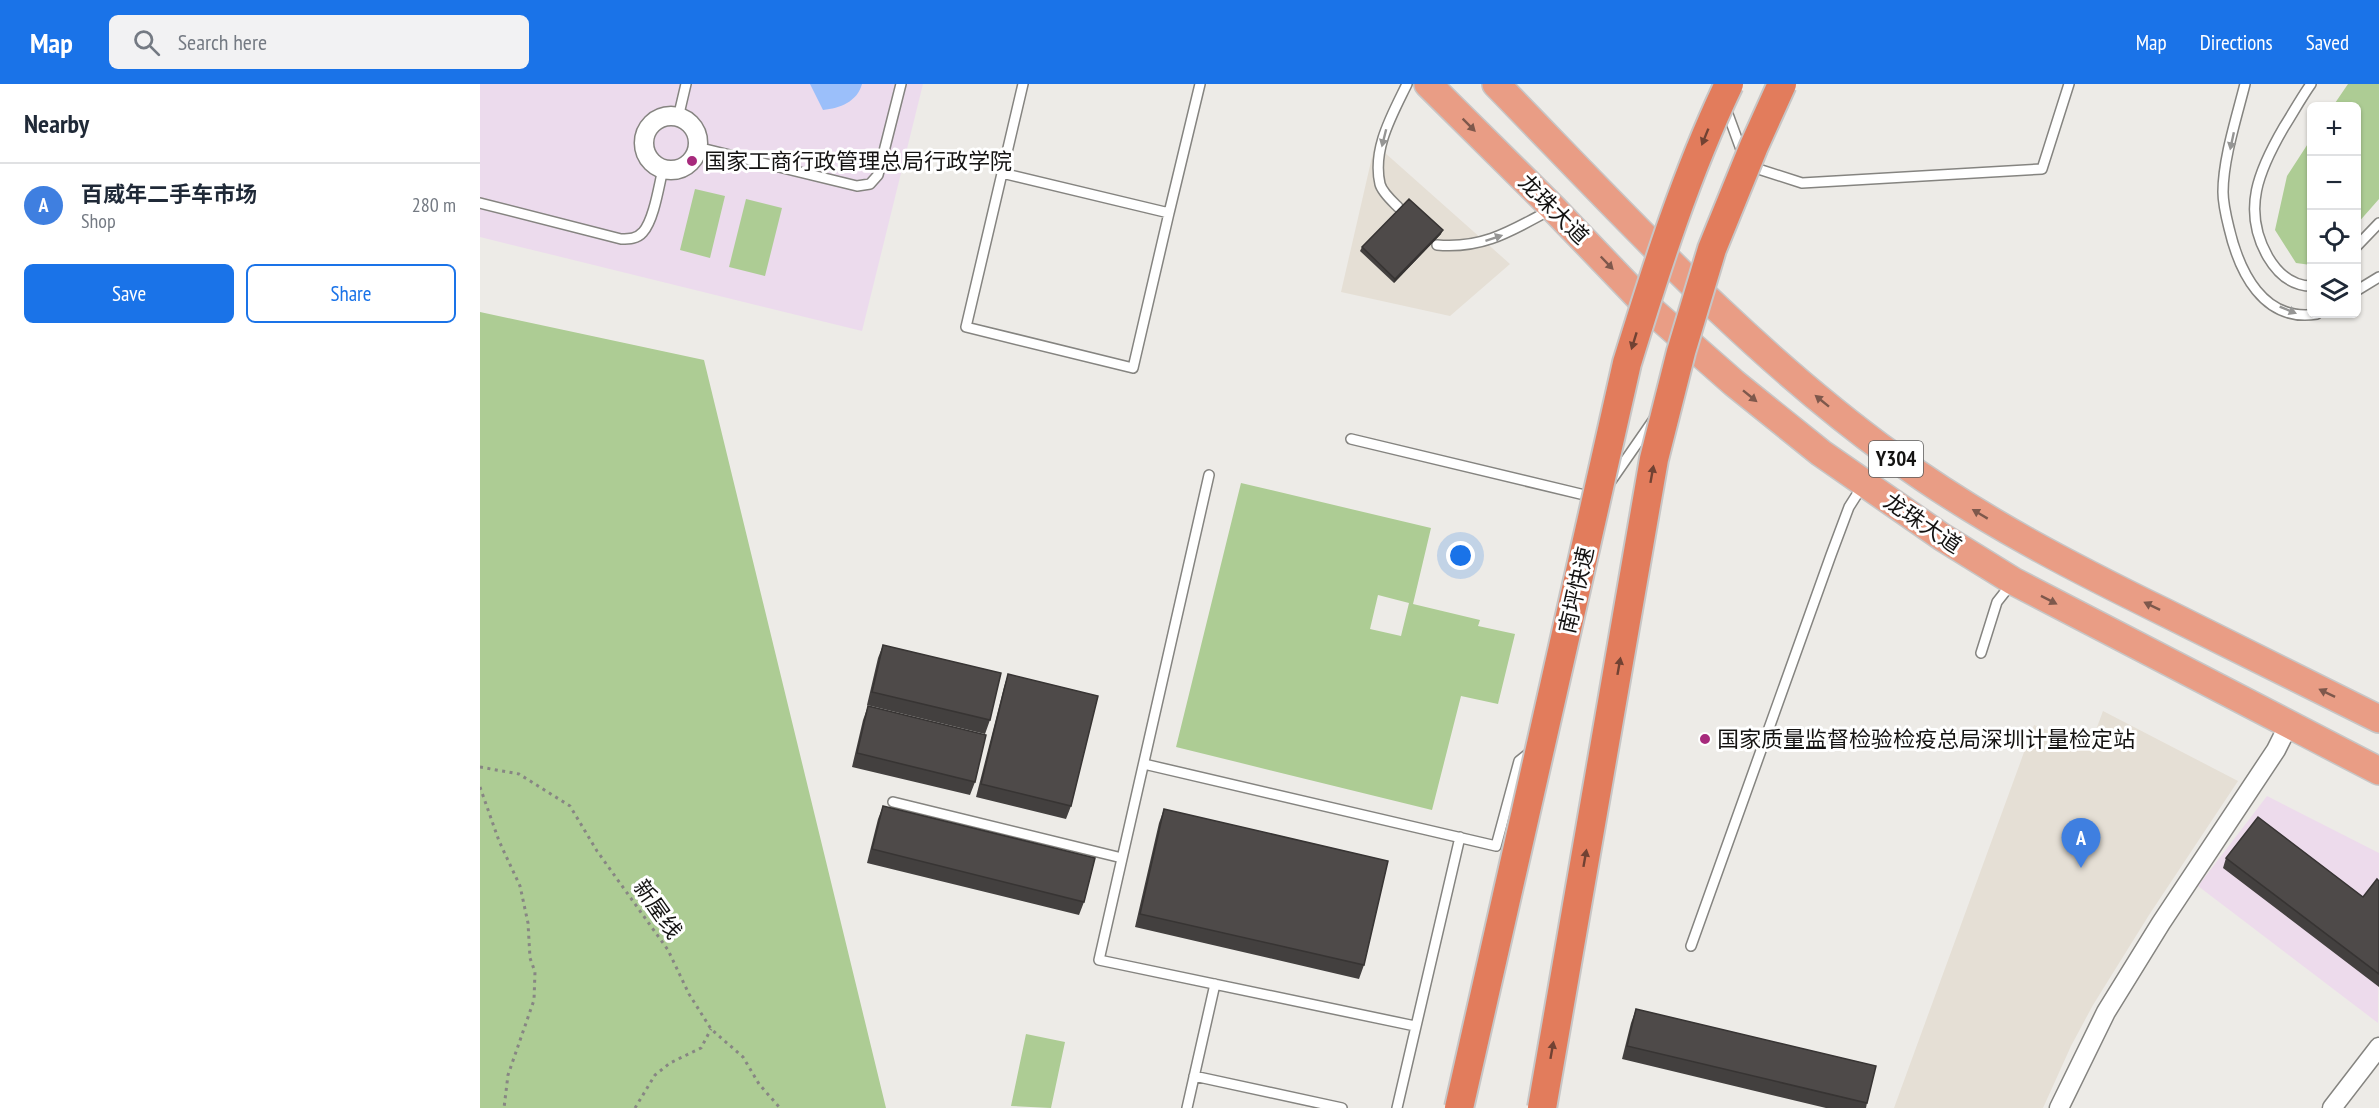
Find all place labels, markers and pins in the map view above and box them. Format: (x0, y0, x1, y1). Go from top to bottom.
place label: 国家工商行政管理总局行政学院 (704, 147, 1012, 175)
marker: 国家工商行政管理总局行政学院 (685, 154, 699, 168)
place label: 国家质量监督检验检疫总局深圳计量检定站 (1717, 725, 2135, 753)
marker: 国家质量监督检验检疫总局深圳计量检定站 (1698, 732, 1712, 746)
pin: A (2062, 818, 2100, 868)

